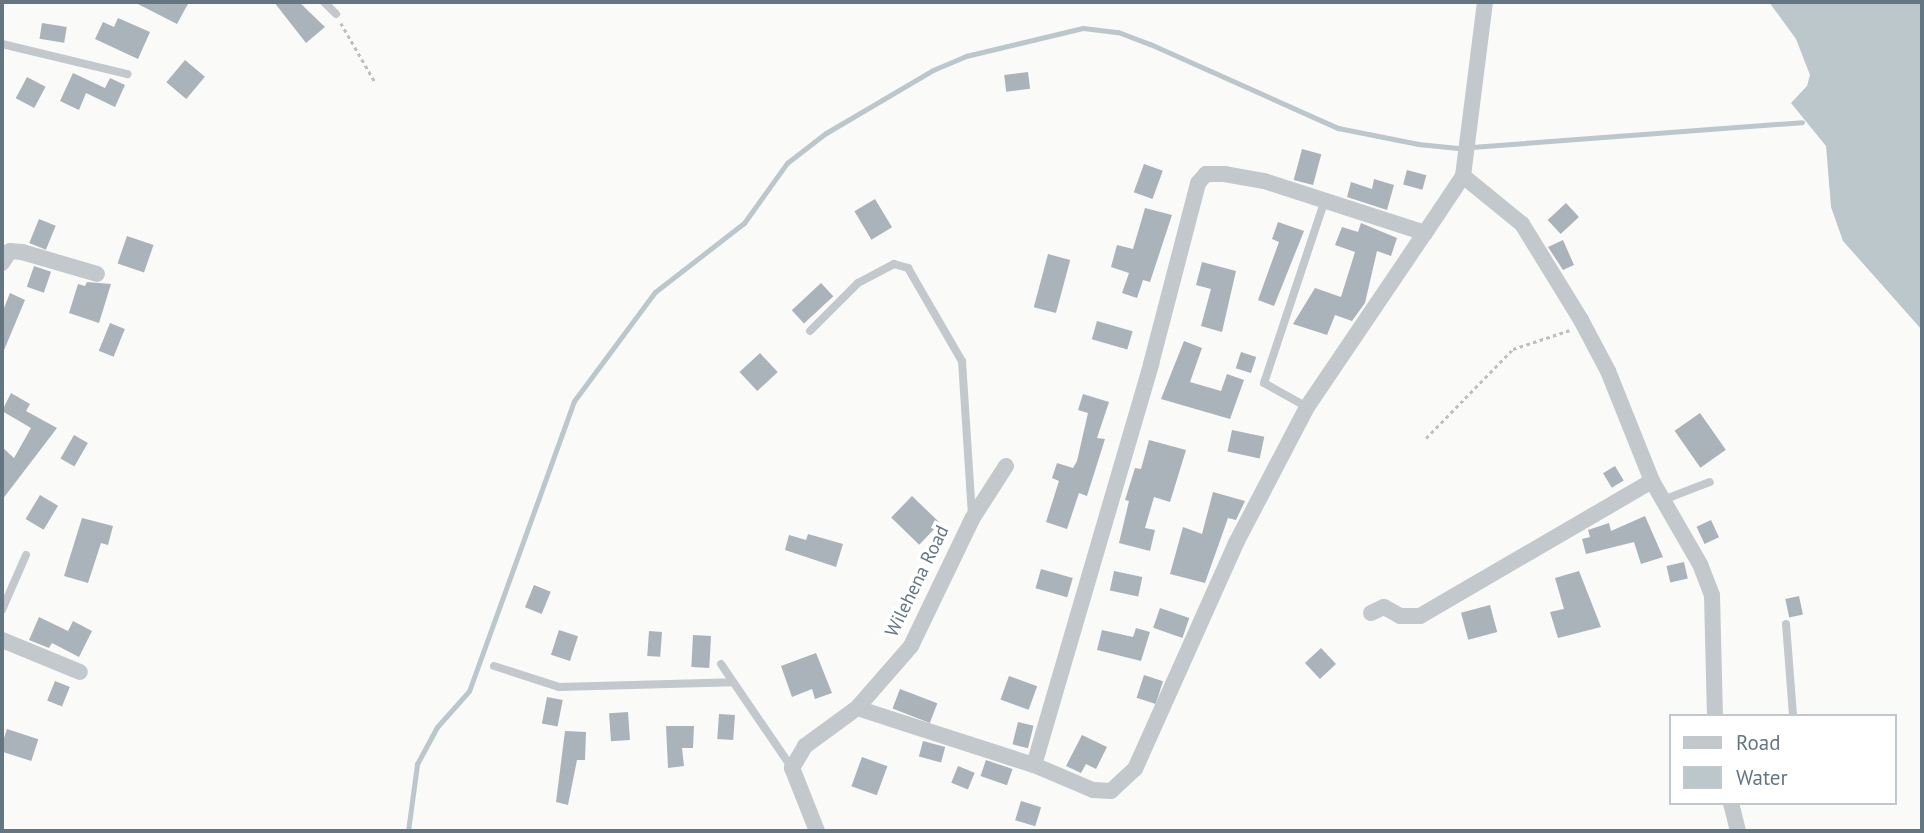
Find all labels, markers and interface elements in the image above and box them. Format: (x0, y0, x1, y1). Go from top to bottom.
street label: Wilehena Road (880, 522, 954, 640)
legend (1668, 714, 1896, 805)
text: Road (1736, 729, 1780, 756)
text: Water (1736, 764, 1788, 791)

